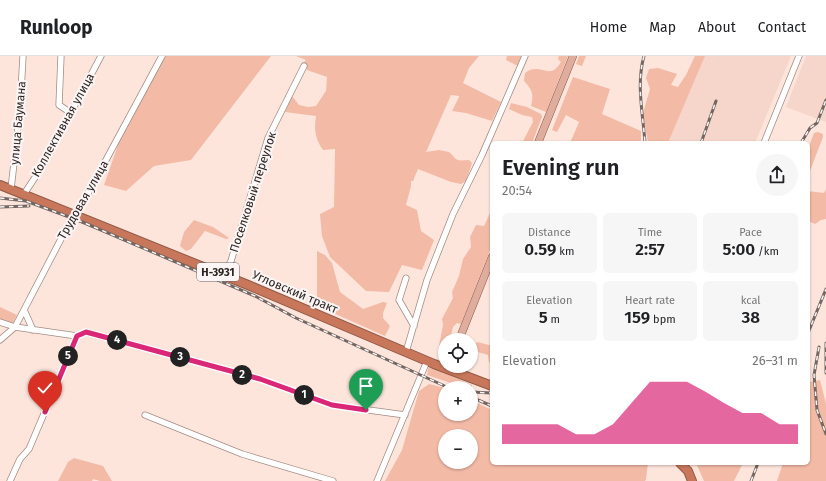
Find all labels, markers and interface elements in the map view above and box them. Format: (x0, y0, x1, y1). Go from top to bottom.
text: Runloop (20, 16, 93, 39)
text: Home (590, 19, 627, 36)
text: Map (649, 19, 676, 36)
text: About (698, 19, 736, 36)
text: Contact (758, 19, 806, 36)
street label: Коллективная улица (29, 71, 97, 179)
street label: улица Баумана (7, 81, 29, 165)
street label: Поселковый переулок (227, 129, 279, 254)
text: Evening run (502, 154, 619, 181)
button: share (756, 154, 798, 196)
street label: Трудовая улица (55, 158, 111, 242)
text: 20:54 (502, 183, 532, 198)
text: Distance (528, 226, 571, 239)
text: Time (638, 226, 662, 239)
text: Pace (739, 226, 762, 239)
text: 0.59 (524, 239, 556, 260)
text: 2:57 (635, 239, 665, 260)
text: 5:00 (722, 239, 755, 260)
text: km (556, 245, 574, 258)
text: /km (755, 245, 779, 258)
road number: Н-3931 (197, 263, 239, 281)
street label: Угловский тракт (250, 268, 340, 317)
text: Elevation (526, 294, 572, 307)
text: Heart rate (625, 294, 675, 307)
text: kcal (741, 294, 761, 307)
text: 5 (539, 307, 548, 328)
text: 159 (624, 307, 650, 328)
text: 38 (741, 307, 760, 328)
text: m (548, 313, 560, 326)
text: bpm (650, 313, 676, 326)
pin: 4 (107, 330, 127, 350)
text: 4 (114, 333, 120, 346)
map controls (438, 333, 478, 469)
button: locate (438, 333, 478, 373)
pin: 5 (58, 346, 78, 366)
pin: 3 (170, 347, 190, 367)
text: 5 (65, 349, 71, 362)
text: 3 (177, 350, 183, 363)
text: Elevation (502, 353, 556, 368)
text: 26–31 m (752, 353, 798, 368)
pin: 2 (232, 365, 252, 385)
text: 2 (239, 368, 245, 381)
pin (349, 369, 383, 410)
pin (28, 371, 62, 412)
icon: arrive (355, 375, 377, 397)
icon: check (34, 377, 56, 399)
button: + (438, 381, 478, 421)
pin: 1 (294, 385, 314, 405)
text: 1 (301, 388, 307, 401)
button: − (438, 429, 478, 469)

